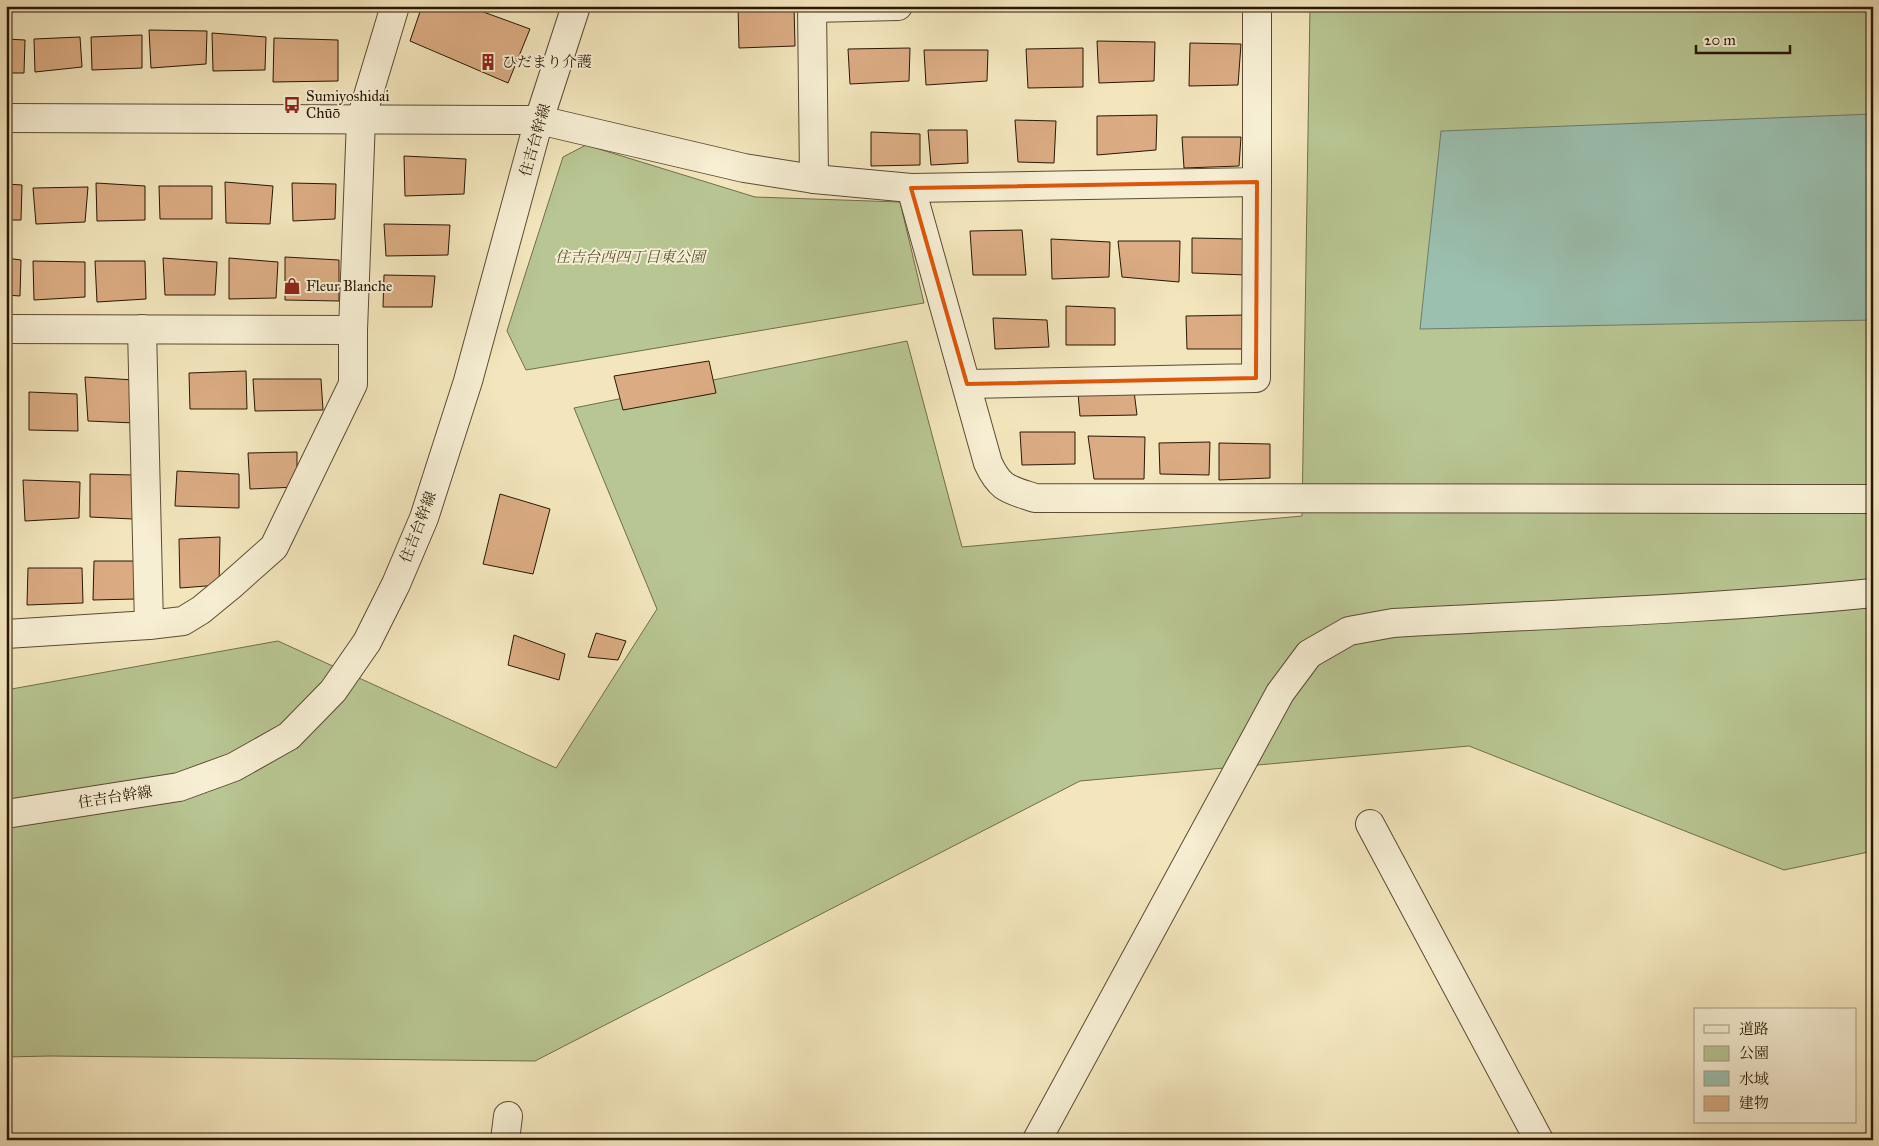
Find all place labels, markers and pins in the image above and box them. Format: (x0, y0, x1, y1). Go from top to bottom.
building icon: ひだまり介護 (478, 52, 498, 72)
place label: ひだまり介護 (502, 53, 592, 71)
place label: Sumiyoshidai Chūō (306, 87, 390, 122)
bus stop icon: Sumiyoshidai Chūō (282, 95, 302, 115)
shop icon: Fleur Blanche (282, 276, 302, 296)
place label: Fleur Blanche (306, 277, 392, 295)

